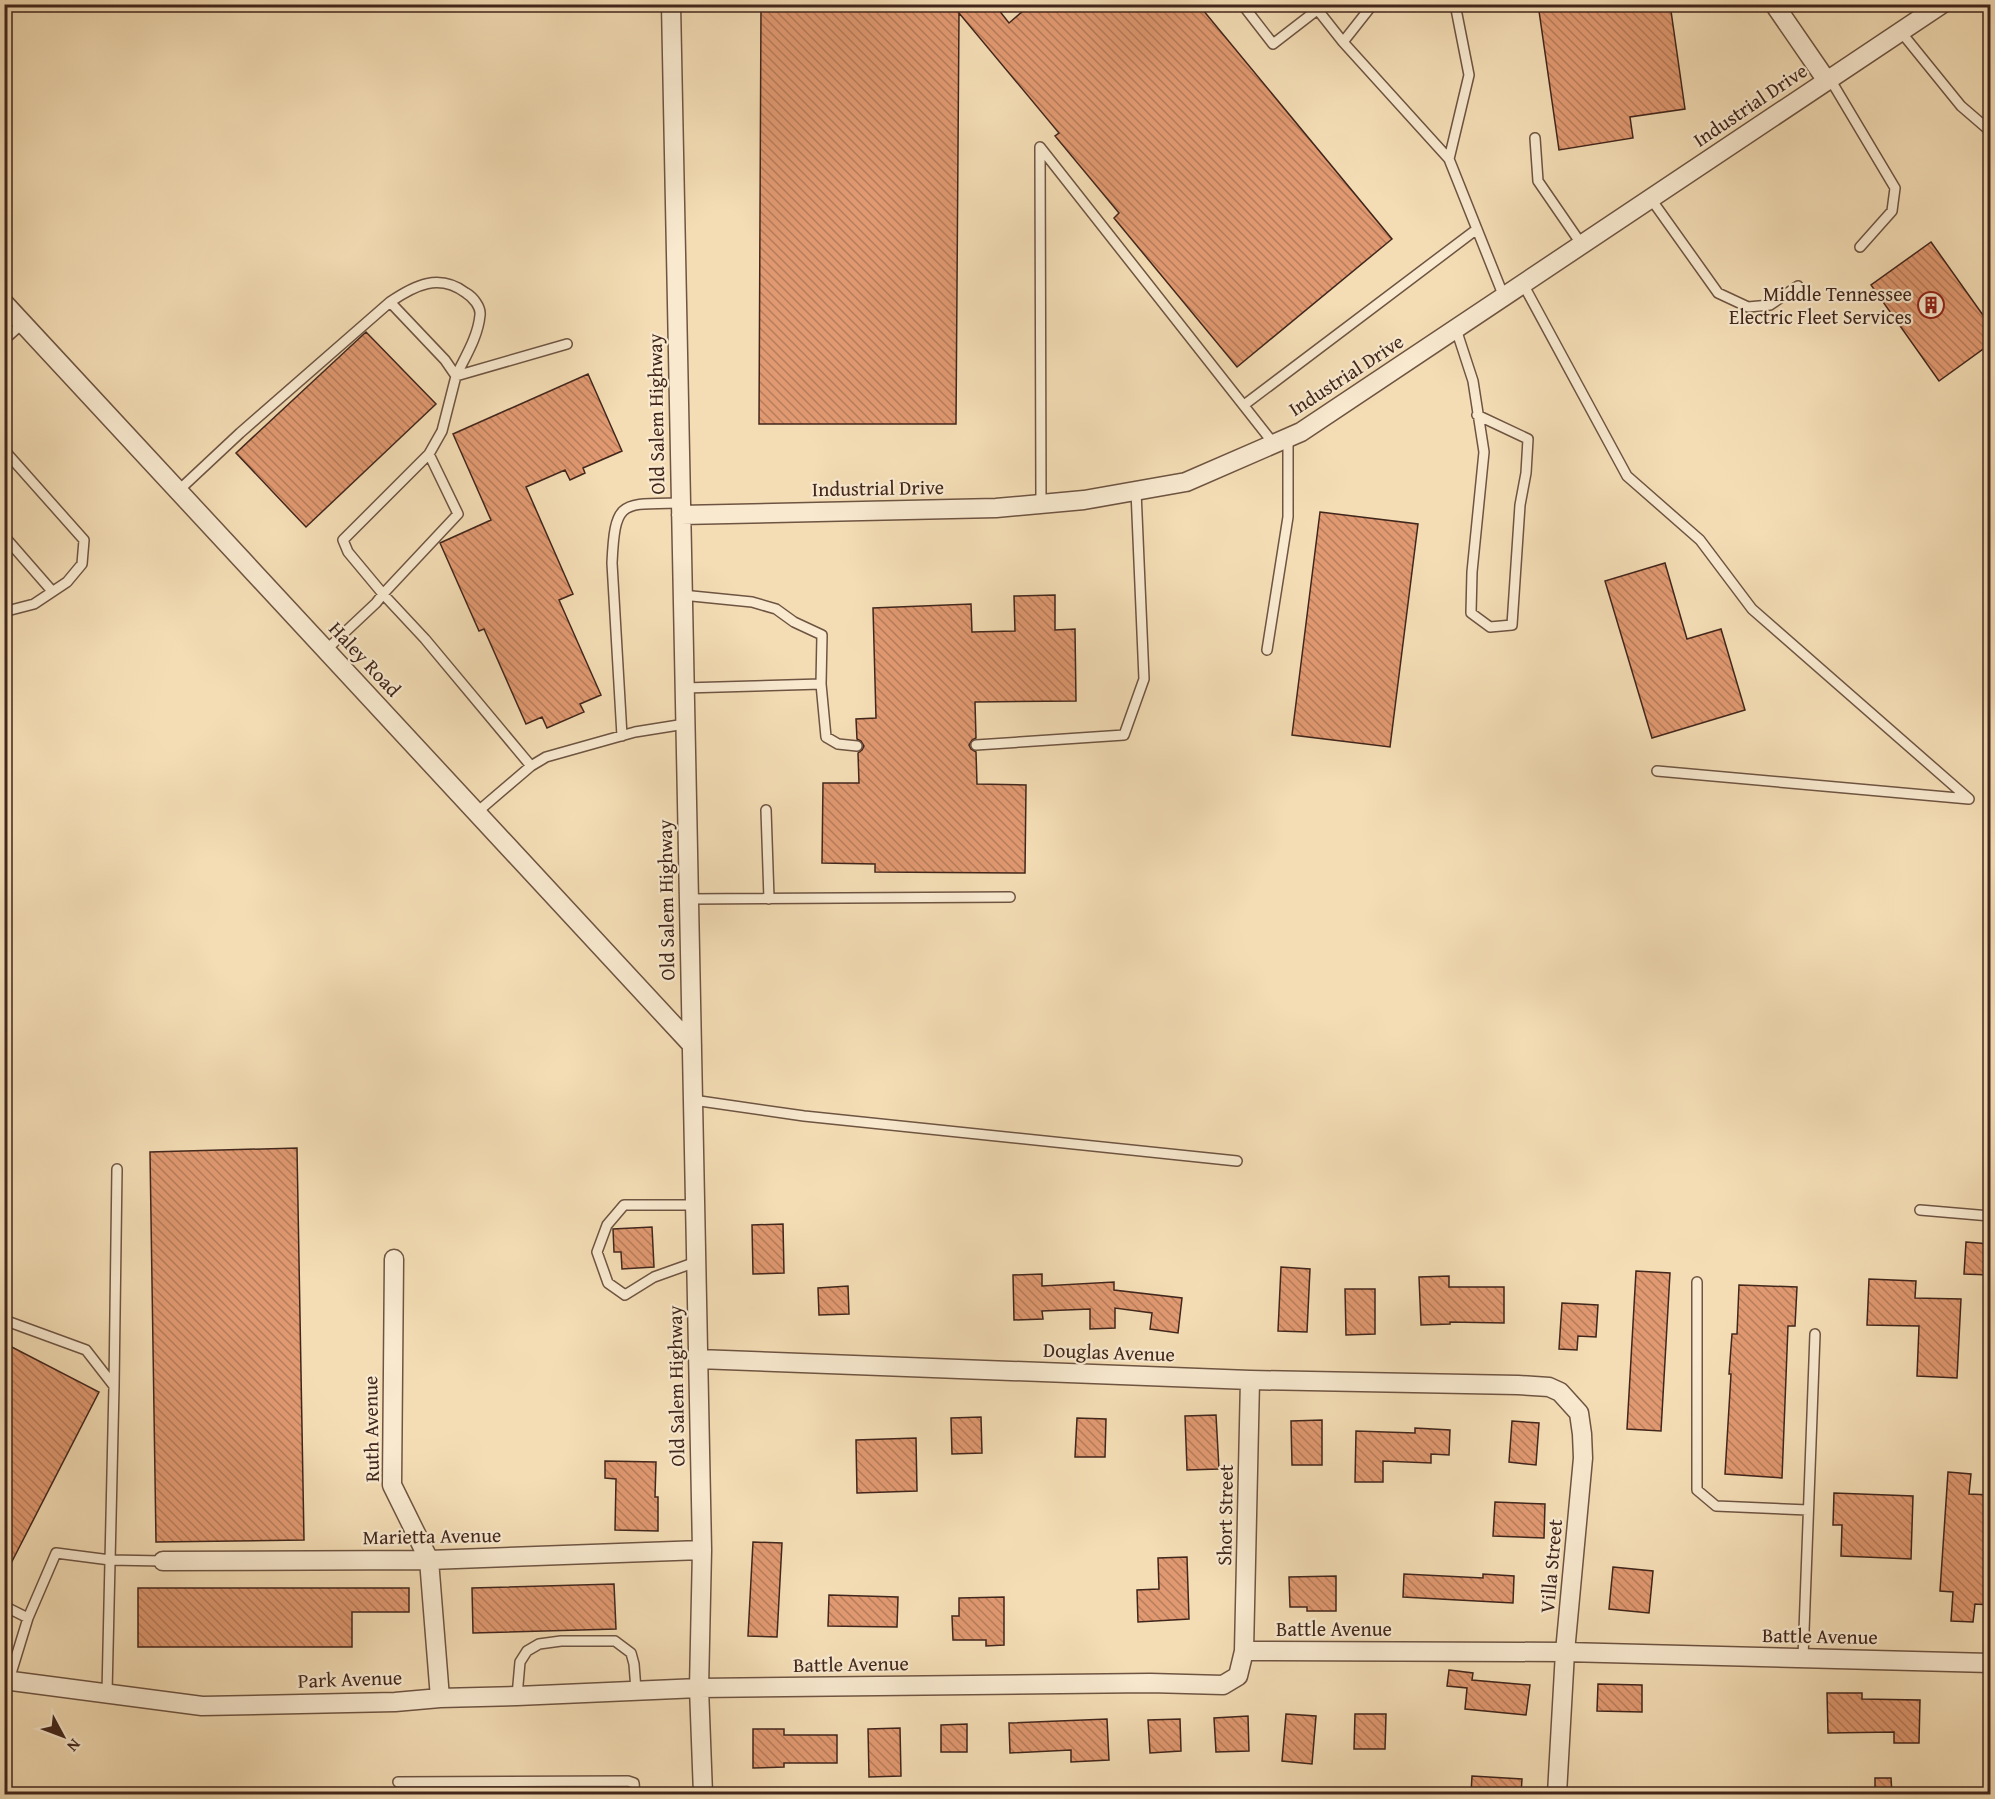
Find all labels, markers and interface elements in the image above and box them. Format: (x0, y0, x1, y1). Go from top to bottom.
street label: Industrial Drive (1687, 56, 1813, 154)
place label: Middle Tennessee Electric Fleet Services (1729, 279, 1912, 331)
building icon: Middle Tennessee Electric Fleet Services (1916, 290, 1946, 320)
street label: Industrial Drive (1282, 326, 1409, 423)
street label: Old Salem Highway (640, 333, 671, 495)
street label: Industrial Drive (812, 472, 944, 503)
street label: Haley Road (323, 614, 408, 703)
street label: Old Salem Highway (650, 819, 681, 981)
street label: Old Salem Highway (660, 1305, 691, 1467)
street label: Douglas Avenue (1043, 1335, 1175, 1368)
street label: Ruth Avenue (355, 1376, 386, 1482)
street label: Short Street (1209, 1464, 1240, 1566)
street label: Villa Street (1532, 1518, 1569, 1614)
street label: Marietta Avenue (362, 1520, 501, 1551)
street label: Battle Avenue (1276, 1614, 1392, 1643)
street label: Battle Avenue (1762, 1620, 1878, 1651)
street label: Battle Avenue (793, 1648, 909, 1679)
street label: Park Avenue (297, 1662, 403, 1695)
north arrow (33, 1706, 93, 1766)
text: N (62, 1734, 87, 1758)

